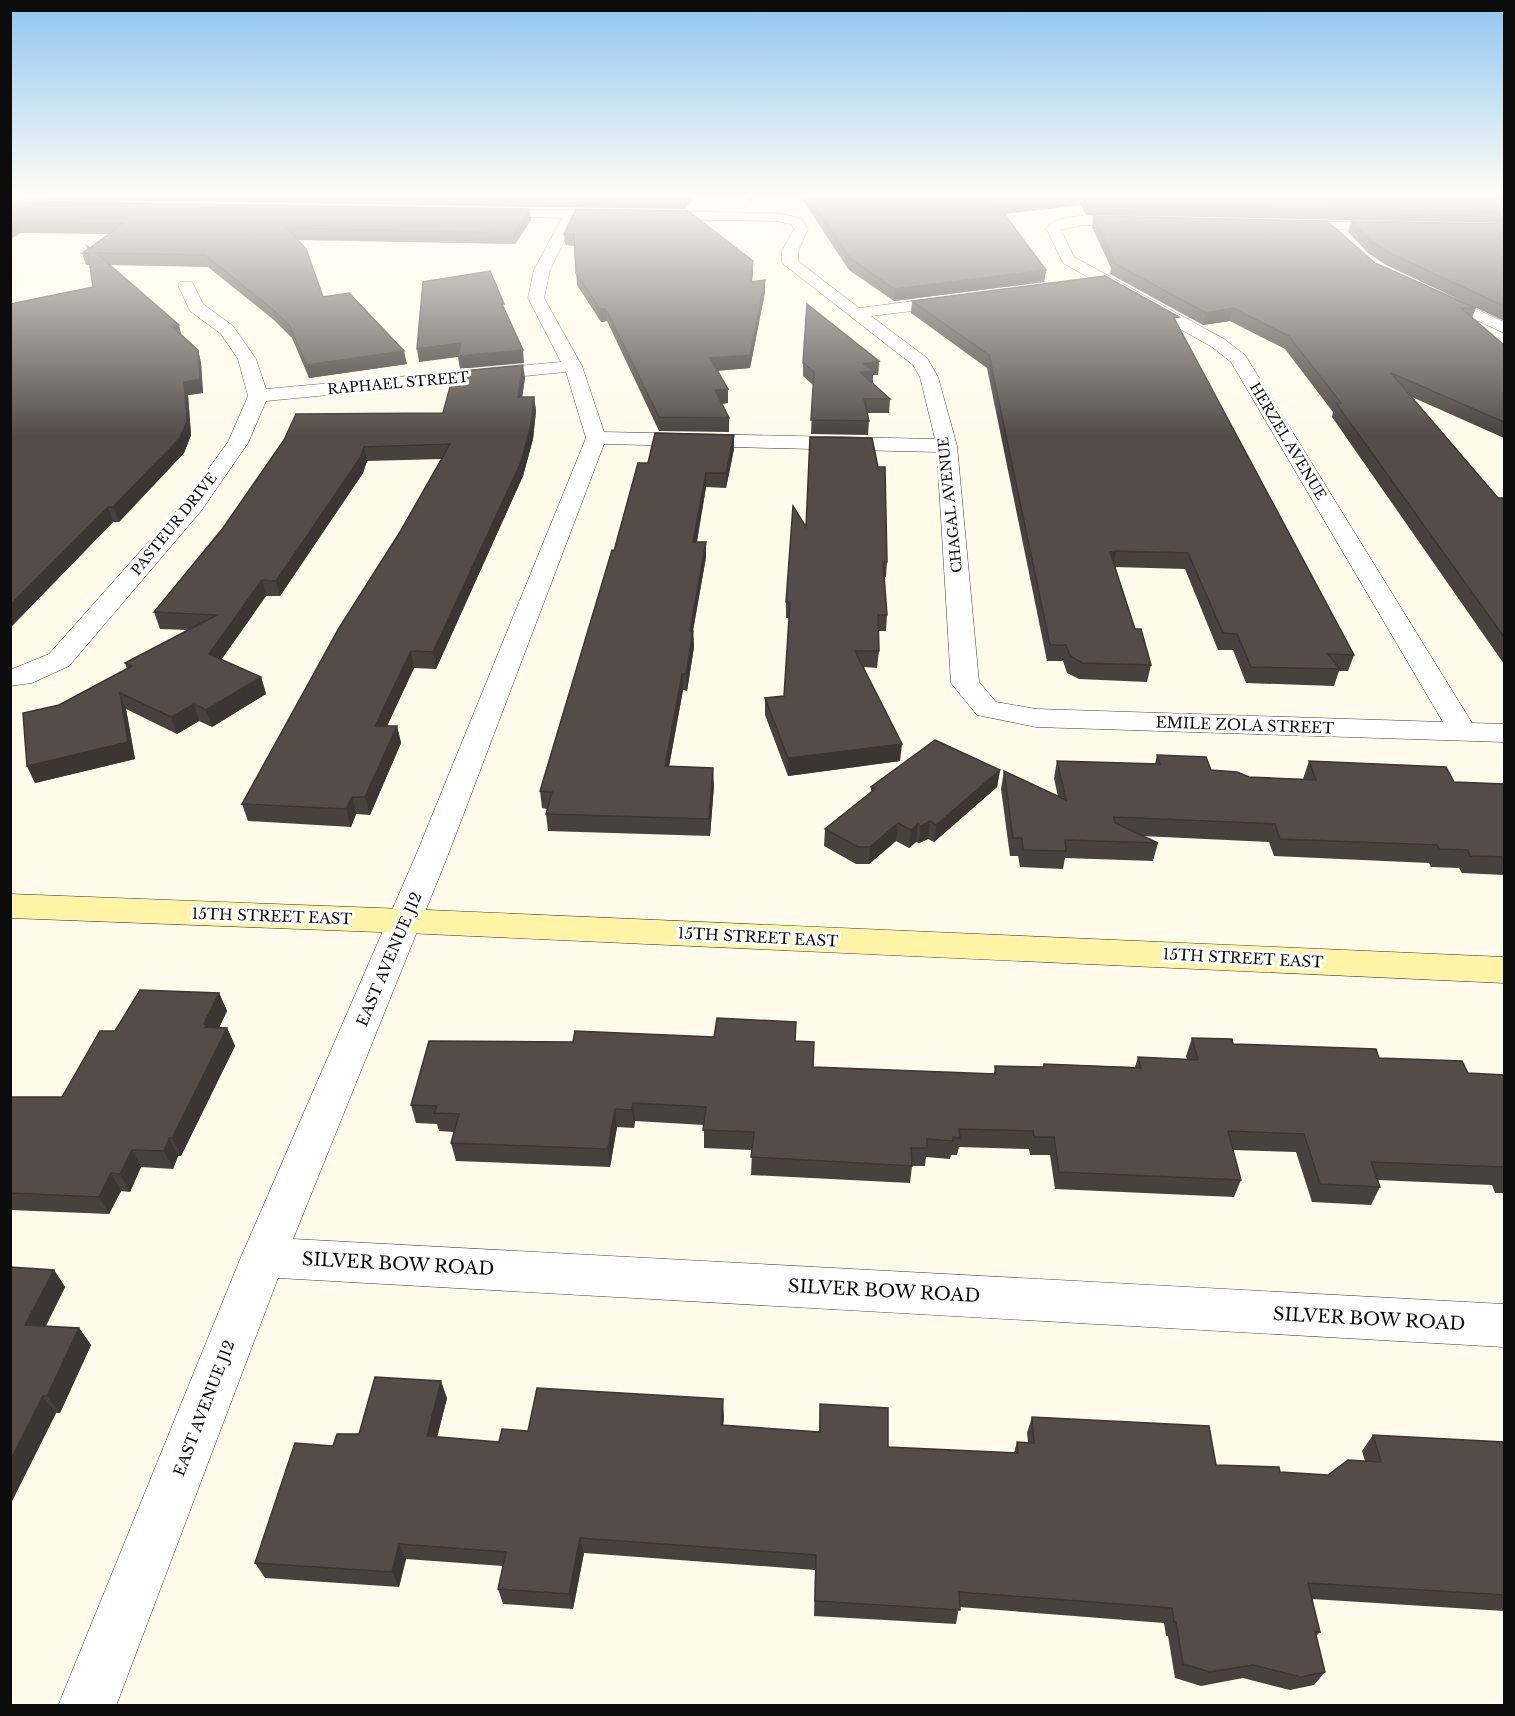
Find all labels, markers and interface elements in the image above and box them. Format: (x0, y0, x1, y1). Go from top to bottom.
street label: RAPHAEL STREET (327, 368, 469, 398)
street label: HERZEL AVENUE (1246, 379, 1330, 503)
street label: CHAGAL AVENUE (934, 436, 966, 574)
street label: PASTEUR DRIVE (127, 469, 221, 579)
street label: EMILE ZOLA STREET (1155, 712, 1335, 738)
street label: EAST AVENUE J12 (352, 889, 426, 1029)
street label: 15TH STREET EAST (191, 904, 353, 928)
street label: 15TH STREET EAST (677, 923, 839, 951)
street label: 15TH STREET EAST (1162, 944, 1324, 972)
street label: SILVER BOW ROAD (301, 1248, 495, 1280)
street label: SILVER BOW ROAD (787, 1275, 981, 1307)
street label: SILVER BOW ROAD (1272, 1303, 1466, 1335)
street label: EAST AVENUE J12 (169, 1337, 239, 1479)

